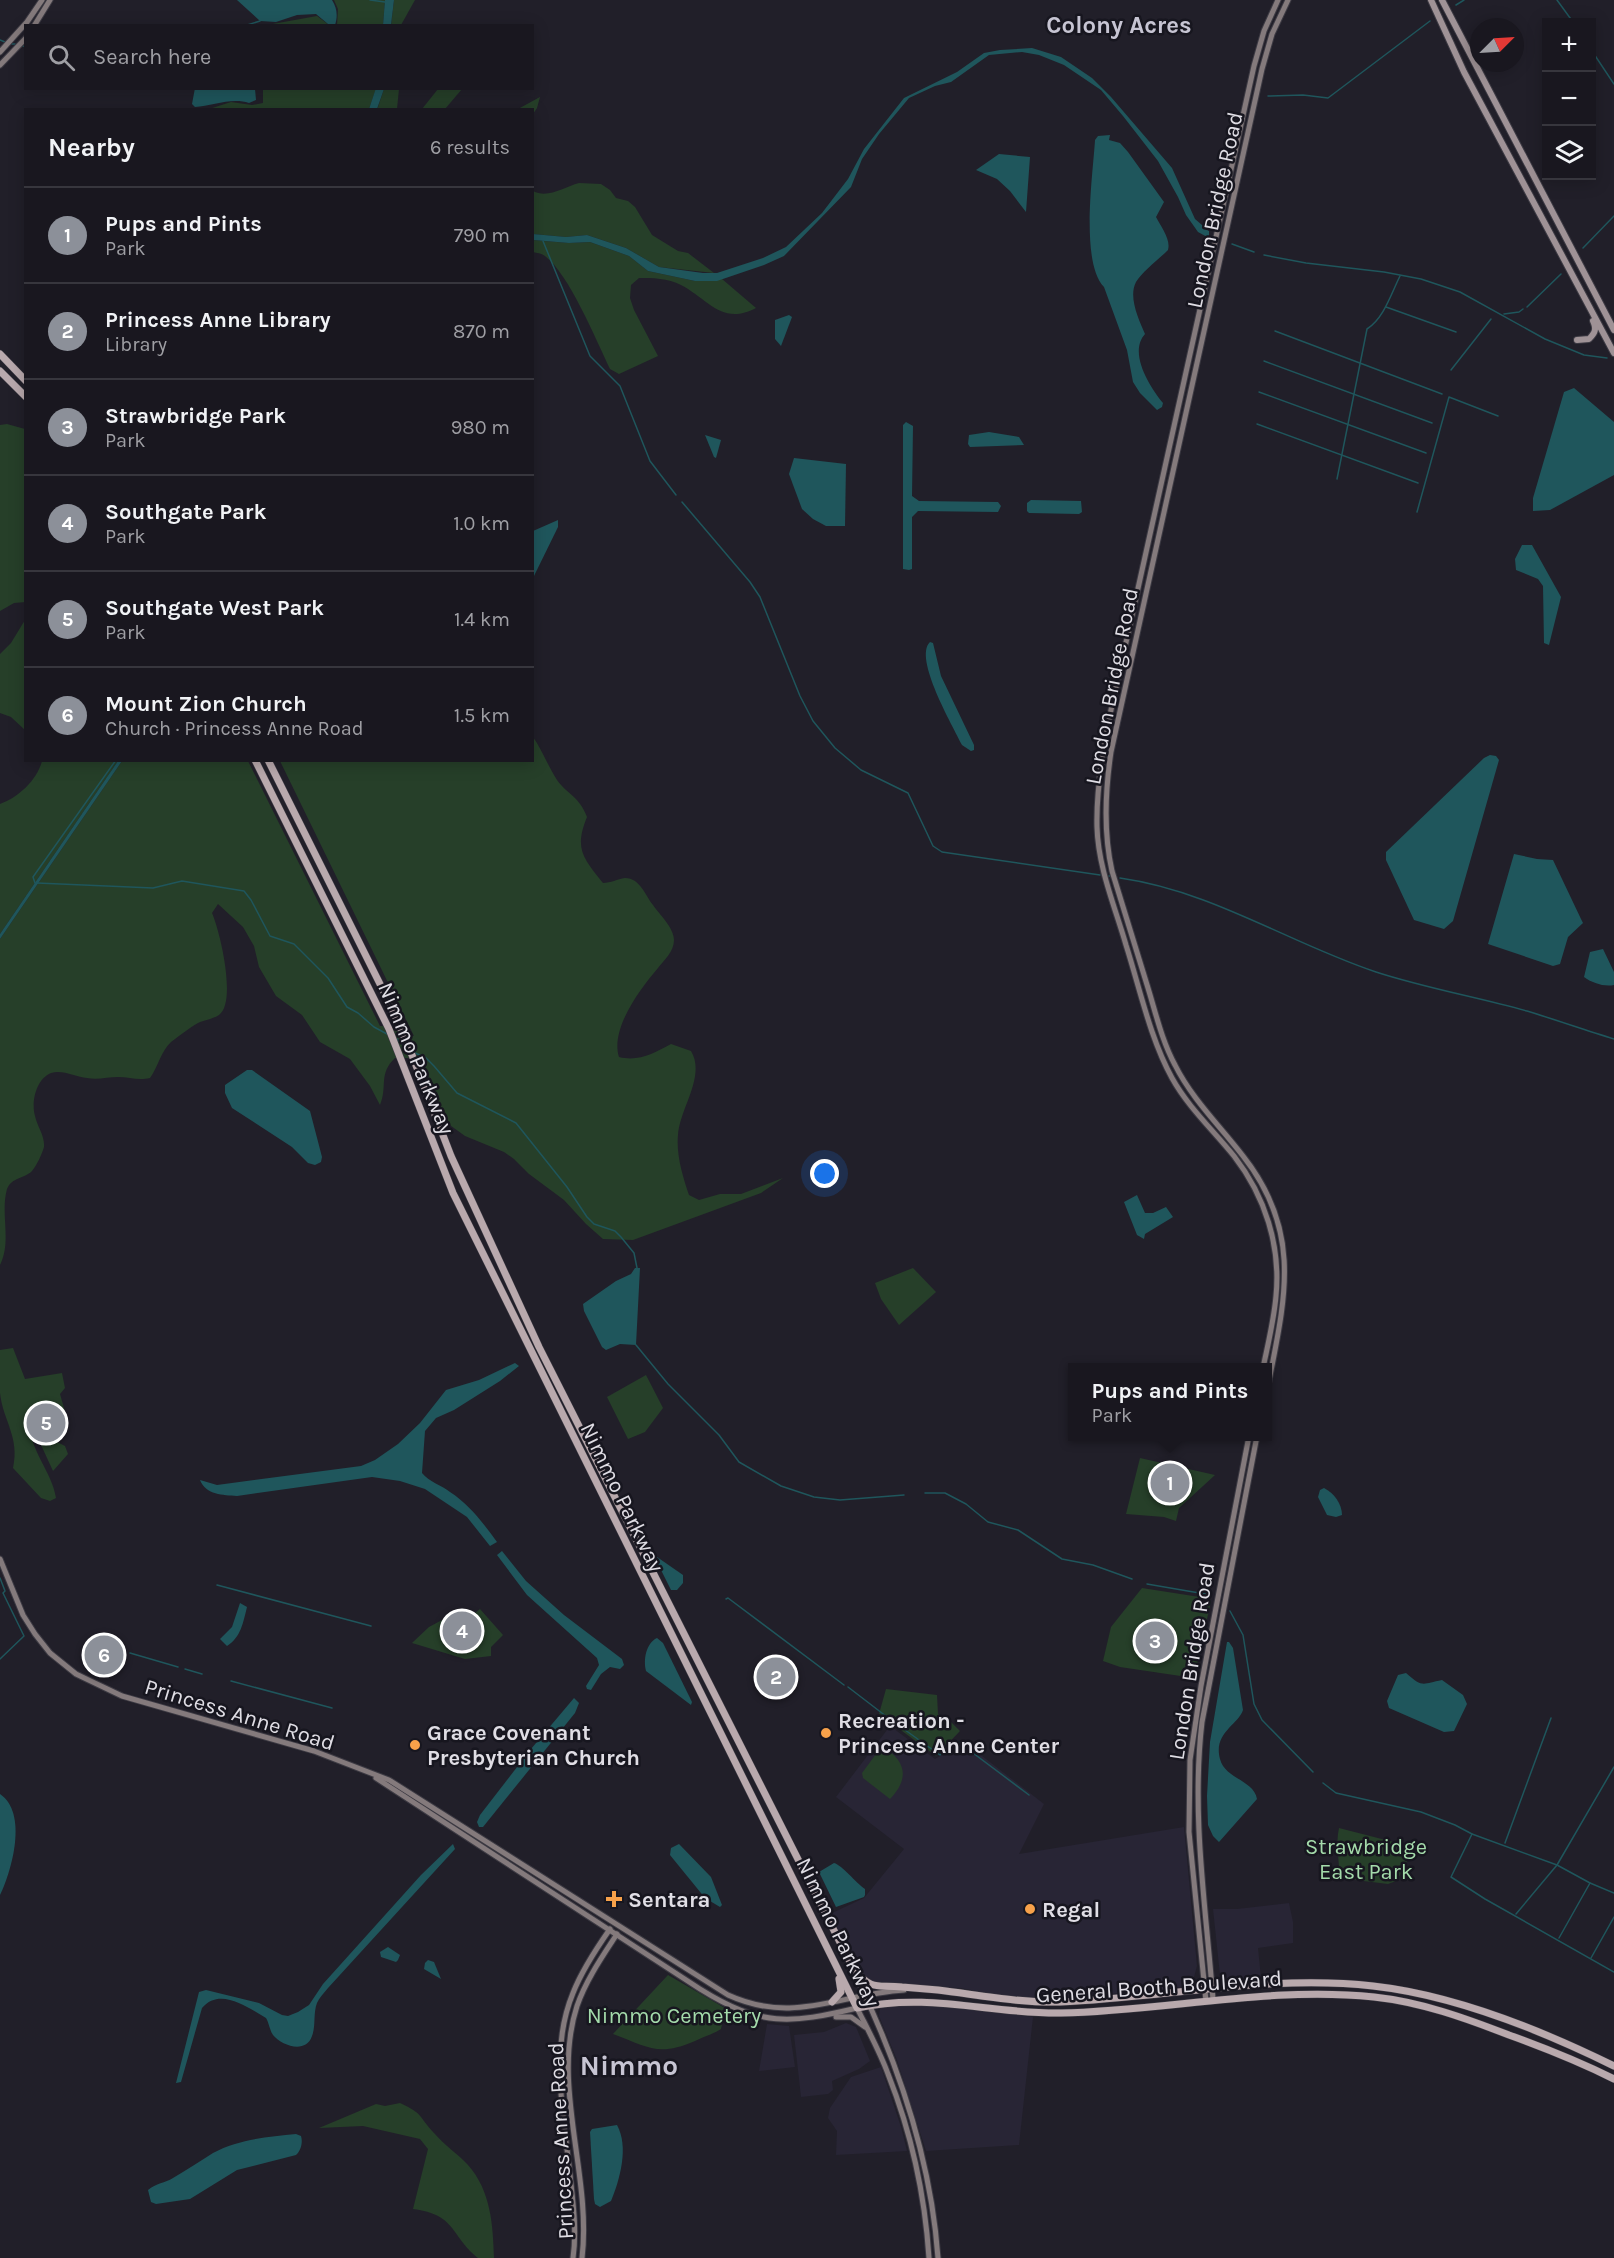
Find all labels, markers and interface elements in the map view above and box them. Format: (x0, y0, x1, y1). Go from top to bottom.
district label: Colony Acres (1046, 11, 1192, 39)
north arrow (1470, 18, 1524, 72)
map controls (1542, 18, 1596, 180)
button: + (1542, 18, 1596, 72)
search box (24, 24, 534, 90)
icon: search (45, 41, 78, 74)
text: Search here (93, 44, 211, 70)
button: − (1542, 72, 1596, 126)
street label: London Bridge Road (1181, 110, 1248, 311)
button: layers (1542, 126, 1596, 180)
text: Nearby (48, 132, 135, 163)
text: 6 results (430, 136, 510, 159)
text: Pups and Pints (105, 211, 262, 237)
text: 1 (64, 224, 71, 247)
text: 790 m (454, 224, 510, 247)
text: Park (105, 237, 146, 260)
text: Princess Anne Library (105, 307, 331, 333)
text: 2 (61, 320, 74, 343)
text: 870 m (453, 320, 510, 343)
text: Library (105, 333, 167, 356)
text: Strawbridge Park (105, 403, 286, 429)
text: 3 (61, 416, 74, 439)
text: 980 m (451, 416, 510, 439)
text: Park (105, 429, 146, 452)
text: Southgate Park (105, 499, 267, 525)
text: 4 (62, 512, 73, 535)
text: 1.0 km (453, 512, 510, 535)
text: Park (105, 525, 146, 548)
street label: London Bridge Road (1080, 586, 1144, 787)
text: Southgate West Park (105, 595, 324, 621)
text: 5 (62, 608, 73, 631)
text: 1.4 km (454, 608, 510, 631)
text: Park (105, 621, 146, 644)
text: Mount Zion Church (105, 691, 307, 717)
text: 6 (61, 704, 74, 727)
text: 1.5 km (454, 704, 510, 727)
text: Church · Princess Anne Road (105, 717, 364, 740)
street label: Nimmo Parkway (372, 978, 460, 1138)
your location (810, 1159, 839, 1188)
popup (1068, 1363, 1272, 1441)
text: Pups and Pints (1092, 1378, 1248, 1404)
pin: 5 (26, 1400, 66, 1446)
text: Park (1092, 1404, 1132, 1427)
street label: Nimmo Parkway (575, 1419, 670, 1576)
pin: 1 (1150, 1460, 1190, 1506)
street label: London Bridge Road (1164, 1560, 1220, 1762)
pin: 4 (442, 1608, 482, 1654)
pin: 3 (1136, 1618, 1174, 1664)
pin: 6 (84, 1632, 124, 1678)
pin: 2 (756, 1654, 796, 1700)
street label: Princess Anne Road (142, 1674, 338, 1756)
place label: Recreation - Princess Anne Center (838, 1708, 1059, 1759)
place label: Grace Covenant Presbyterian Church (427, 1720, 640, 1771)
marker: Recreation - Princess Anne Center (819, 1726, 833, 1740)
marker: Grace Covenant Presbyterian Church (408, 1738, 422, 1752)
park label: Strawbridge East Park (1305, 1834, 1427, 1885)
street label: Nimmo Parkway (791, 1854, 886, 2011)
place label: Sentara (628, 1887, 710, 1913)
marker: Sentara (605, 1890, 623, 1908)
place label: Regal (1042, 1897, 1100, 1923)
marker: Regal (1023, 1902, 1037, 1916)
street label: General Booth Boulevard (1035, 1965, 1283, 2009)
park label: Nimmo Cemetery (587, 2003, 761, 2029)
street label: Princess Anne Road (543, 2042, 579, 2240)
district label: Nimmo (580, 2049, 678, 2082)

